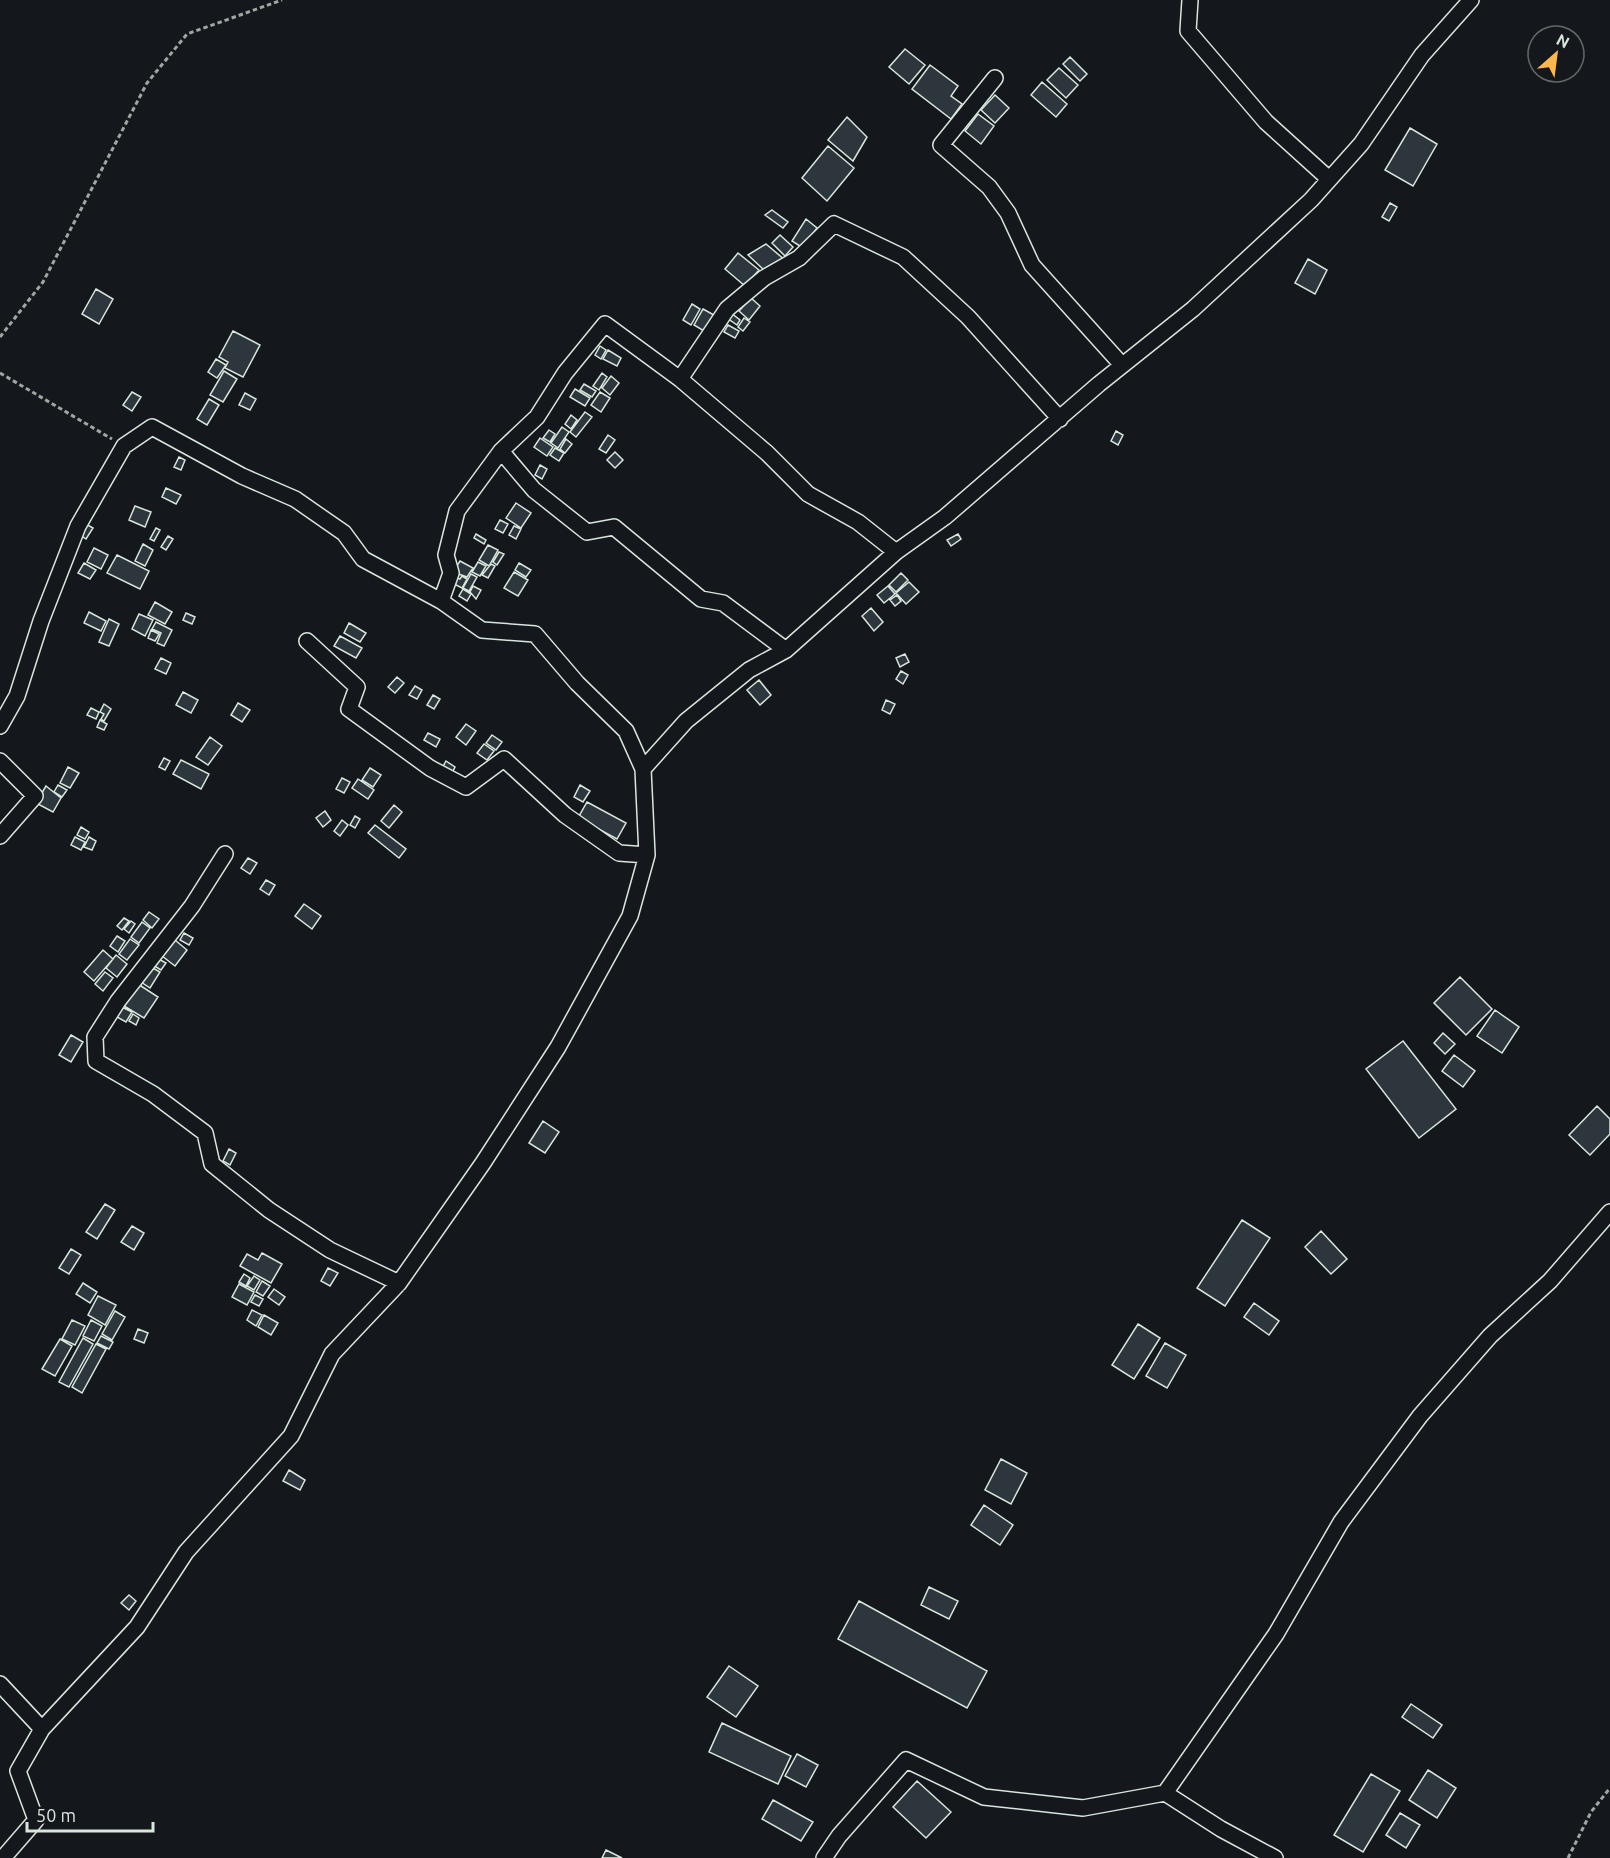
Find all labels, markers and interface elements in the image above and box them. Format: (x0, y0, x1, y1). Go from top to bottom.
north arrow (1526, 24, 1586, 84)
text: N (1554, 30, 1573, 52)
scale bar (27, 1795, 153, 1833)
text: 50 m (36, 1805, 76, 1825)

